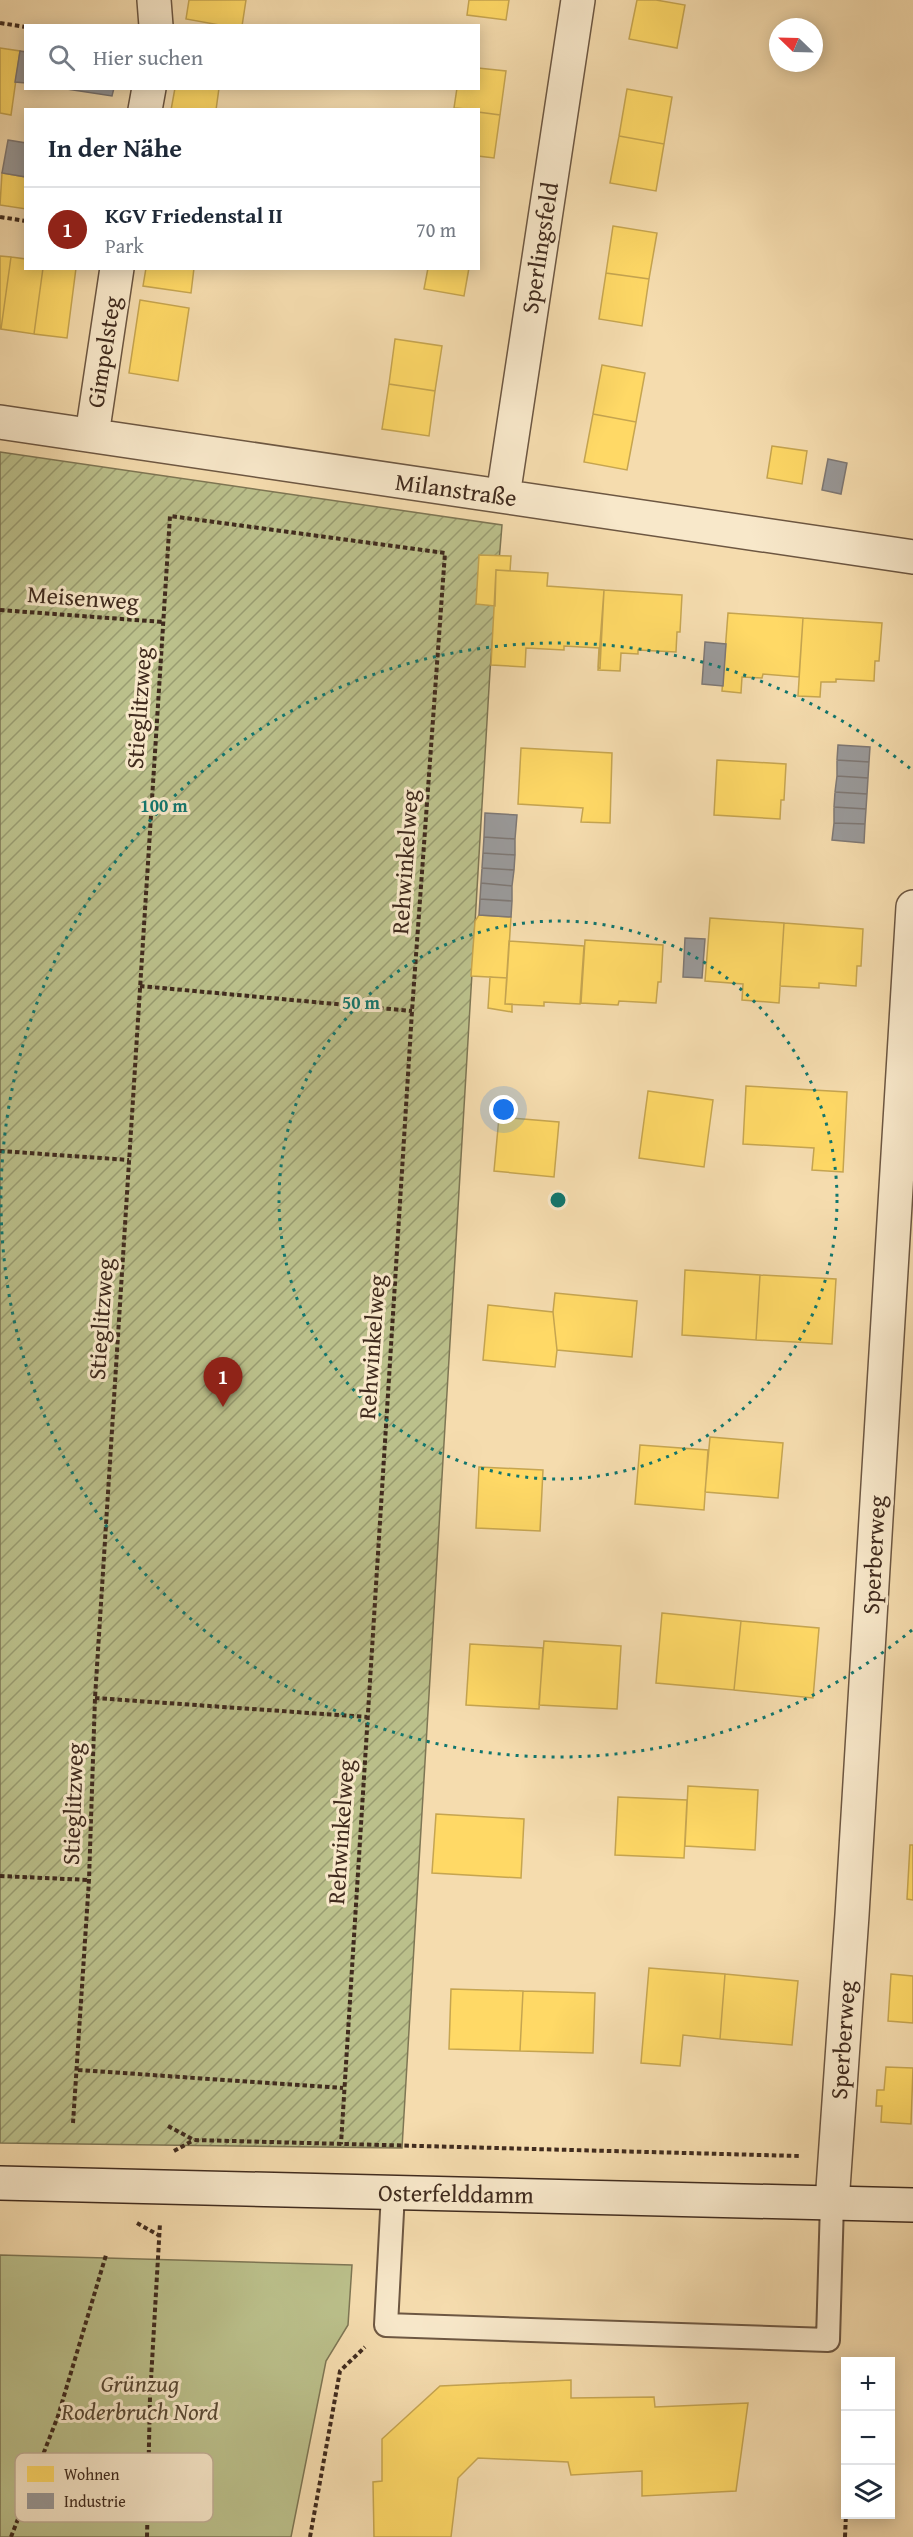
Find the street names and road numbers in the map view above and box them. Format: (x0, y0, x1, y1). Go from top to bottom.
street label: Sperlingsfeld (512, 179, 567, 316)
street label: Gimpelsteg (77, 293, 130, 410)
street label: Milanstraße (393, 464, 519, 515)
street label: Meisenweg (26, 576, 140, 619)
street label: Stieglitzweg (117, 646, 160, 770)
street label: Rehwinkelweg (382, 788, 427, 936)
street label: Stieglitzweg (79, 1257, 122, 1381)
street label: Rehwinkelweg (349, 1273, 394, 1421)
street label: Sperberweg (853, 1495, 894, 1615)
street label: Stieglitzweg (53, 1742, 92, 1866)
street label: Rehwinkelweg (318, 1758, 363, 1906)
street label: Sperberweg (821, 1979, 864, 2101)
street label: Osterfelddamm (378, 2175, 534, 2212)

